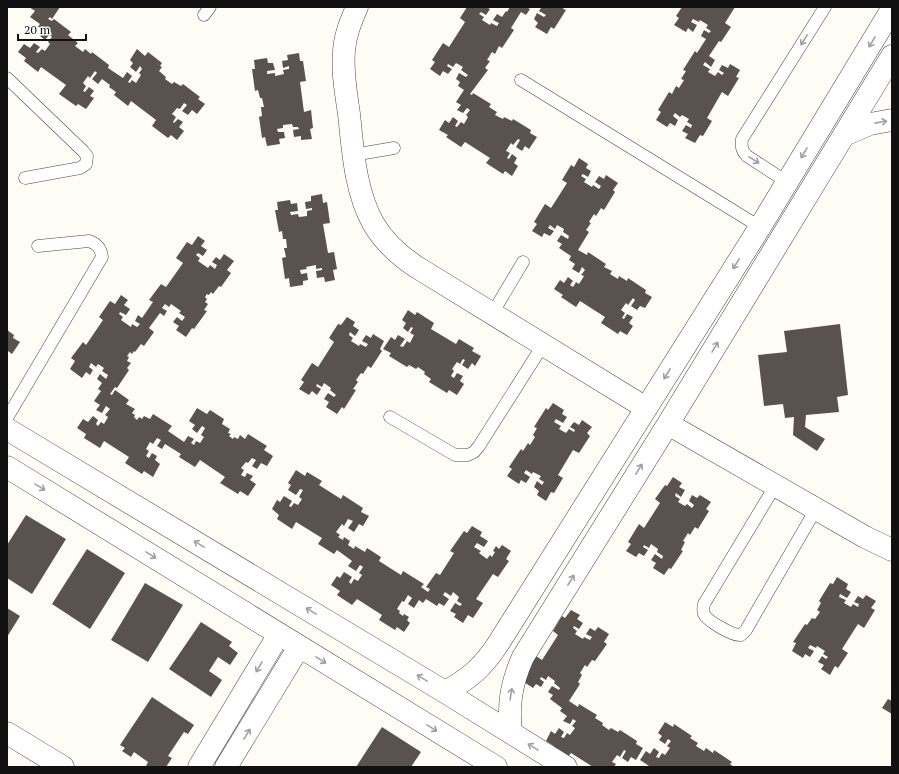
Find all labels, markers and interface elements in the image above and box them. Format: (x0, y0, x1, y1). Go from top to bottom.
scale bar (18, 16, 86, 42)
text: 20 m (24, 22, 51, 37)
one-way arrow (800, 34, 808, 46)
one-way arrow (867, 36, 875, 48)
one-way arrow (874, 118, 887, 126)
one-way arrow (800, 147, 808, 159)
one-way arrow (748, 157, 760, 165)
one-way arrow (732, 258, 740, 270)
one-way arrow (711, 341, 719, 353)
one-way arrow (663, 369, 672, 380)
one-way arrow (635, 464, 643, 475)
one-way arrow (34, 484, 46, 492)
one-way arrow (193, 540, 205, 548)
one-way arrow (145, 552, 157, 560)
one-way arrow (567, 574, 575, 586)
one-way arrow (305, 607, 317, 615)
one-way arrow (316, 656, 327, 664)
one-way arrow (255, 661, 263, 672)
one-way arrow (417, 674, 428, 682)
one-way arrow (507, 688, 515, 701)
one-way arrow (426, 724, 437, 732)
one-way arrow (243, 728, 251, 740)
one-way arrow (527, 742, 539, 750)

